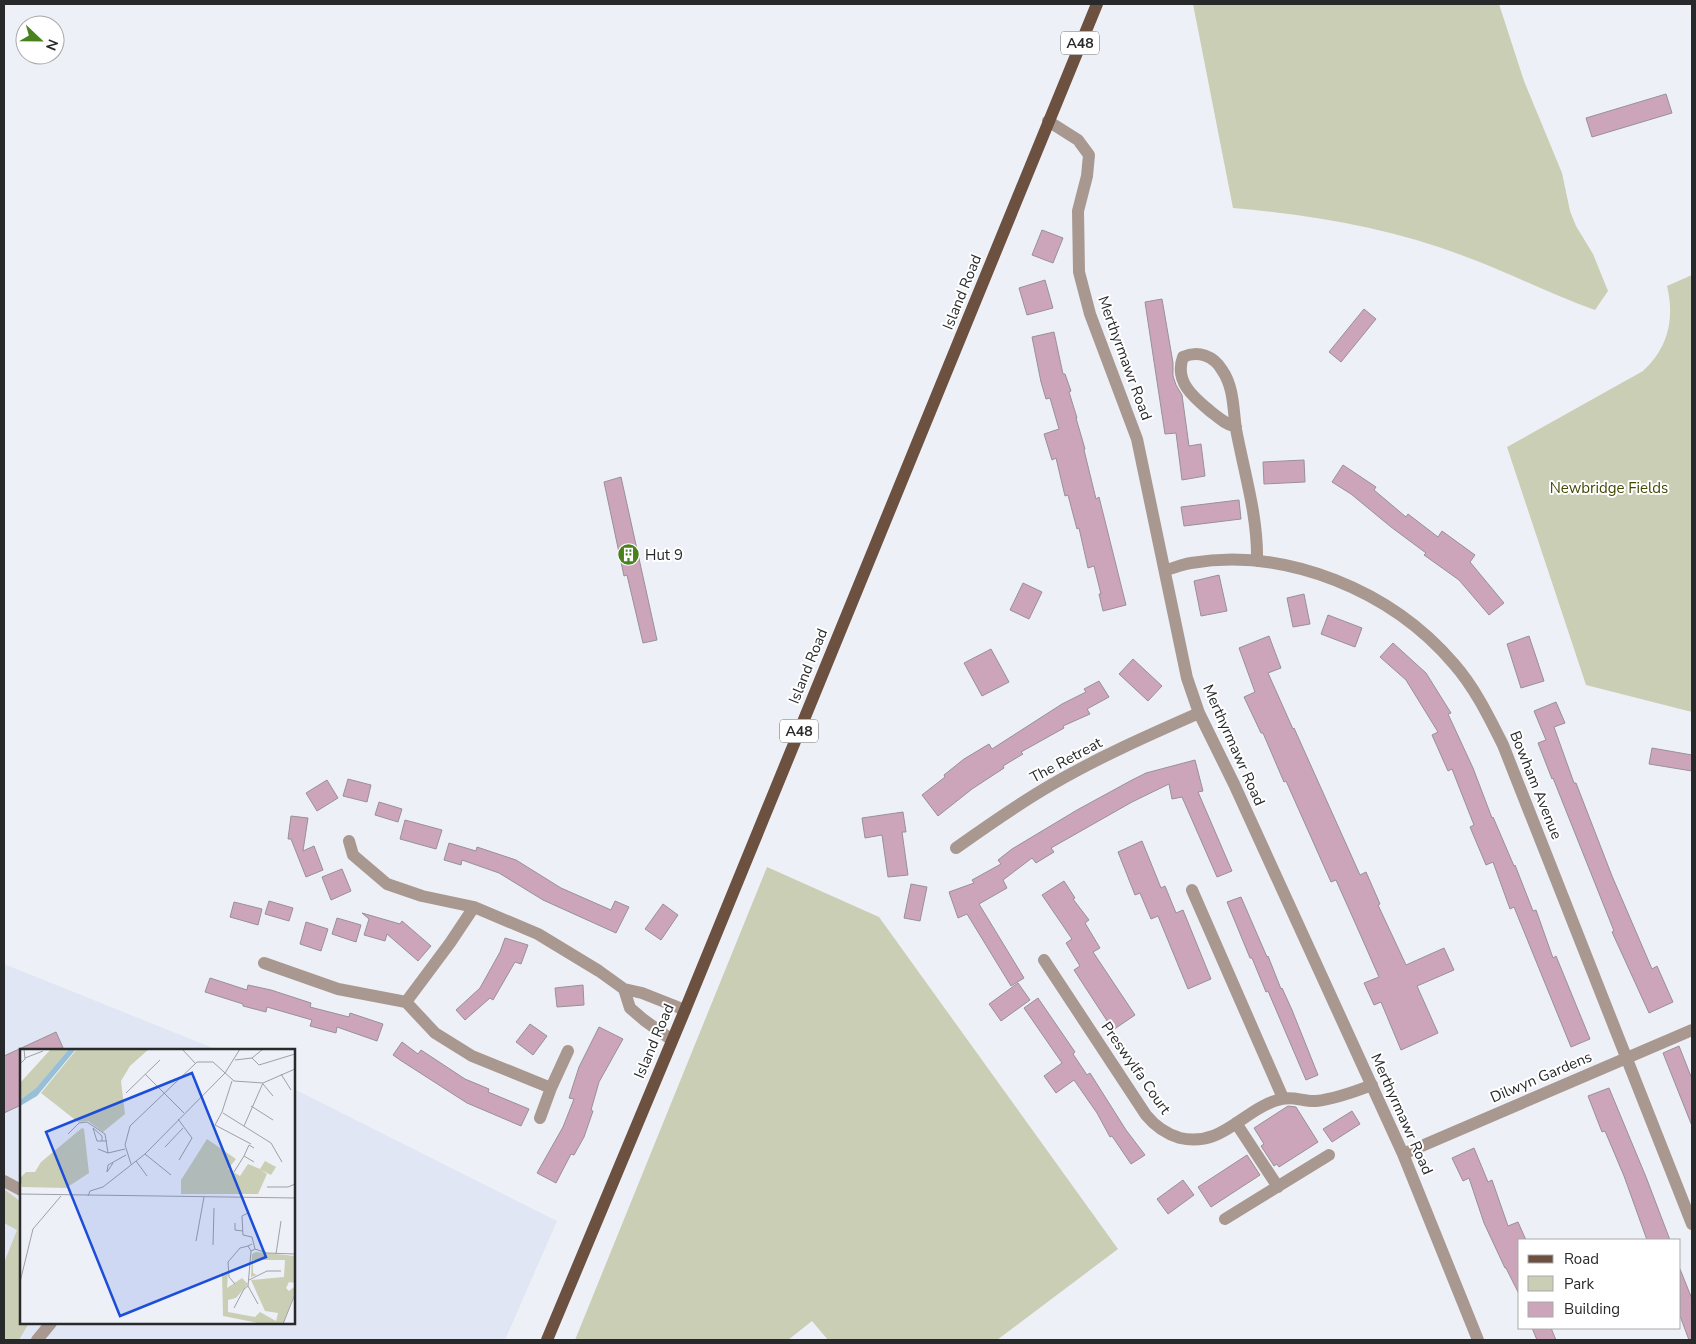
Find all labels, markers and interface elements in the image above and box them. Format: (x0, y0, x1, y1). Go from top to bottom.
north arrow (15, 15, 65, 65)
road number: A48 (1061, 32, 1099, 54)
text: N (41, 36, 62, 53)
street label: Island Road (938, 251, 986, 333)
street label: Merthyrmawr Road (1093, 293, 1157, 423)
park label: Newbridge Fields (1550, 478, 1668, 498)
building icon: Hut 9 (617, 543, 641, 567)
place label: Hut 9 (645, 545, 683, 565)
street label: Island Road (784, 625, 832, 707)
street label: Merthyrmawr Road (1198, 681, 1270, 809)
road number: A48 (780, 719, 818, 742)
street label: Bowham Avenue (1505, 728, 1567, 842)
street label: The Retreat (1026, 732, 1106, 787)
street label: Island Road (629, 1001, 679, 1081)
street label: Preswylfa Court (1097, 1018, 1176, 1119)
street label: Dilwyn Gardens (1487, 1047, 1595, 1107)
inset map (20, 1049, 295, 1324)
street label: Merthyrmawr Road (1366, 1050, 1438, 1178)
legend (1518, 1239, 1681, 1329)
text: Road (1564, 1249, 1599, 1269)
text: Park (1564, 1274, 1594, 1294)
text: Building (1564, 1299, 1620, 1319)

